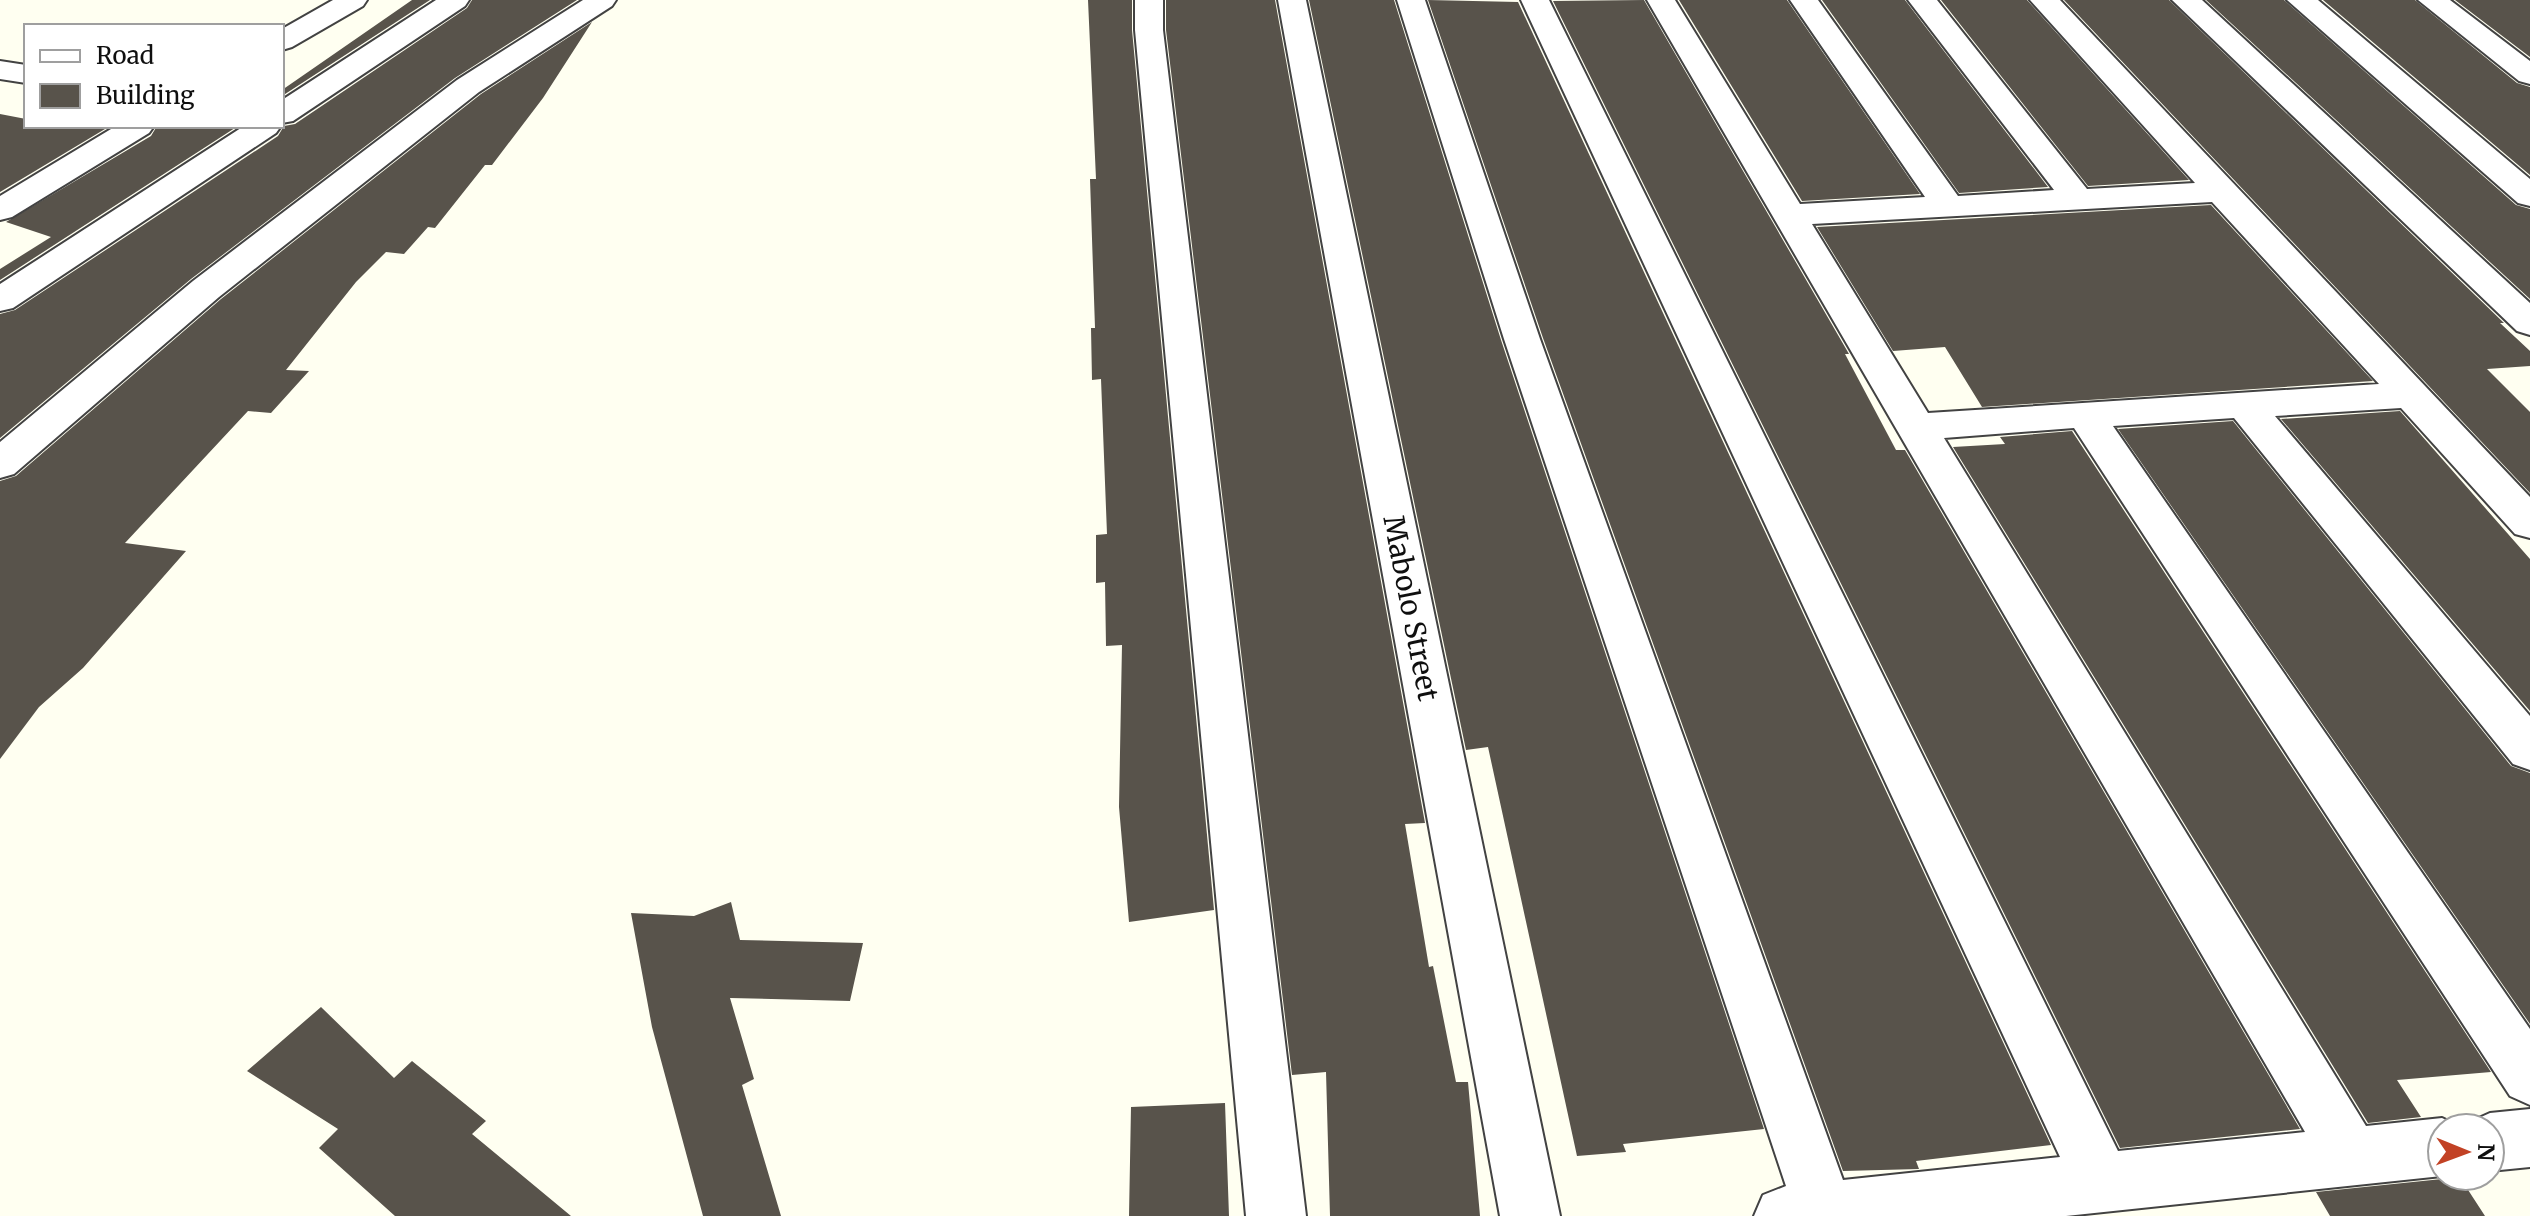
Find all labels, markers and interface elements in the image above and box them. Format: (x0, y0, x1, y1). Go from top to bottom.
legend (24, 24, 284, 128)
text: Road (96, 40, 154, 71)
text: Building (96, 80, 195, 111)
street label: Mabolo Street (1375, 512, 1447, 704)
north arrow (2426, 1112, 2506, 1192)
text: N (2472, 1143, 2500, 1162)

